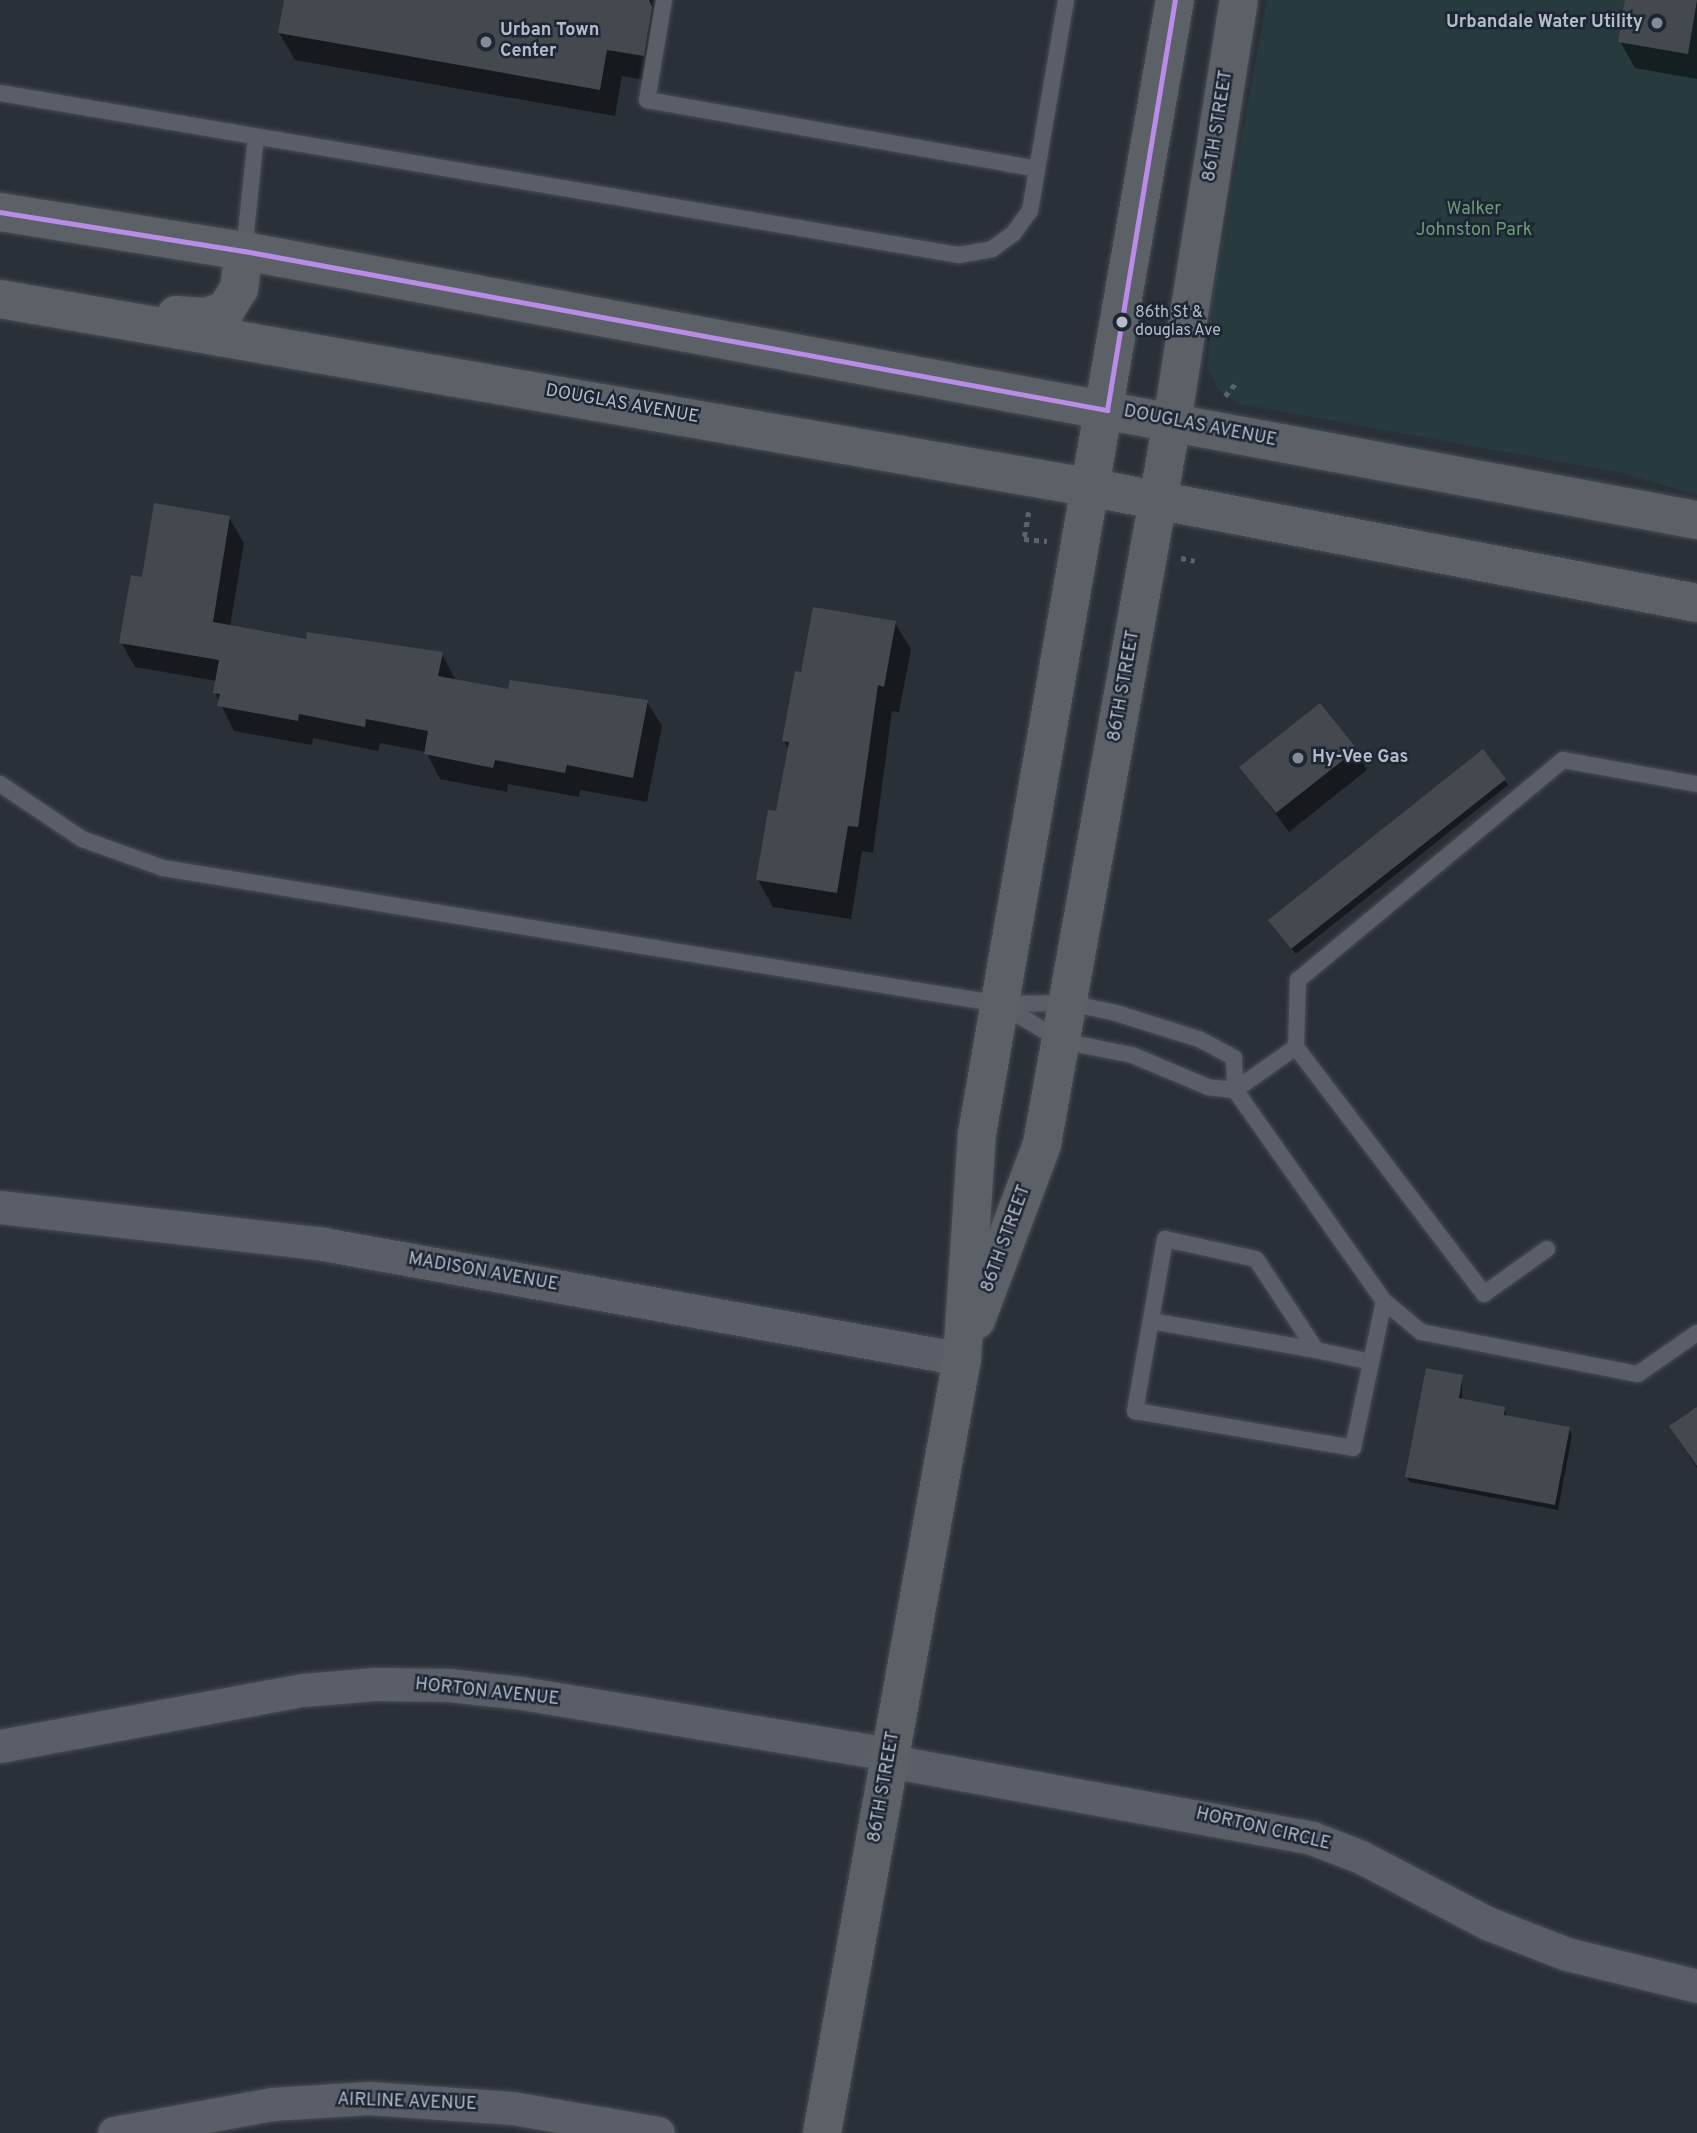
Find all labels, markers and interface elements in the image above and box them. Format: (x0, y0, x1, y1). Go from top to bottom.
place label: Urbandale Water Utility (1446, 12, 1643, 34)
marker: Urbandale Water Utility (1649, 15, 1665, 31)
place label: Urban Town Center (500, 21, 599, 64)
marker: Urban Town Center (478, 34, 494, 50)
street label: 86TH STREET (1200, 69, 1238, 183)
park label: Walker Johnston Park (1416, 200, 1532, 242)
place label: 86th St & douglas Ave (1135, 303, 1222, 341)
marker: 86th St & douglas Ave (1115, 315, 1129, 329)
street label: DOUGLAS AVENUE (543, 381, 701, 429)
street label: DOUGLAS AVENUE (1121, 402, 1279, 452)
street label: 86TH STREET (1105, 629, 1145, 743)
place label: Hy-Vee Gas (1312, 747, 1408, 769)
marker: Hy-Vee Gas (1290, 750, 1306, 766)
street label: 86TH STREET (978, 1182, 1036, 1296)
street label: MADISON AVENUE (406, 1249, 560, 1297)
street label: HORTON AVENUE (414, 1675, 560, 1711)
street label: 86TH STREET (865, 1730, 905, 1844)
street label: HORTON CIRCLE (1194, 1804, 1332, 1856)
street label: AIRLINE AVENUE (337, 2090, 477, 2116)

